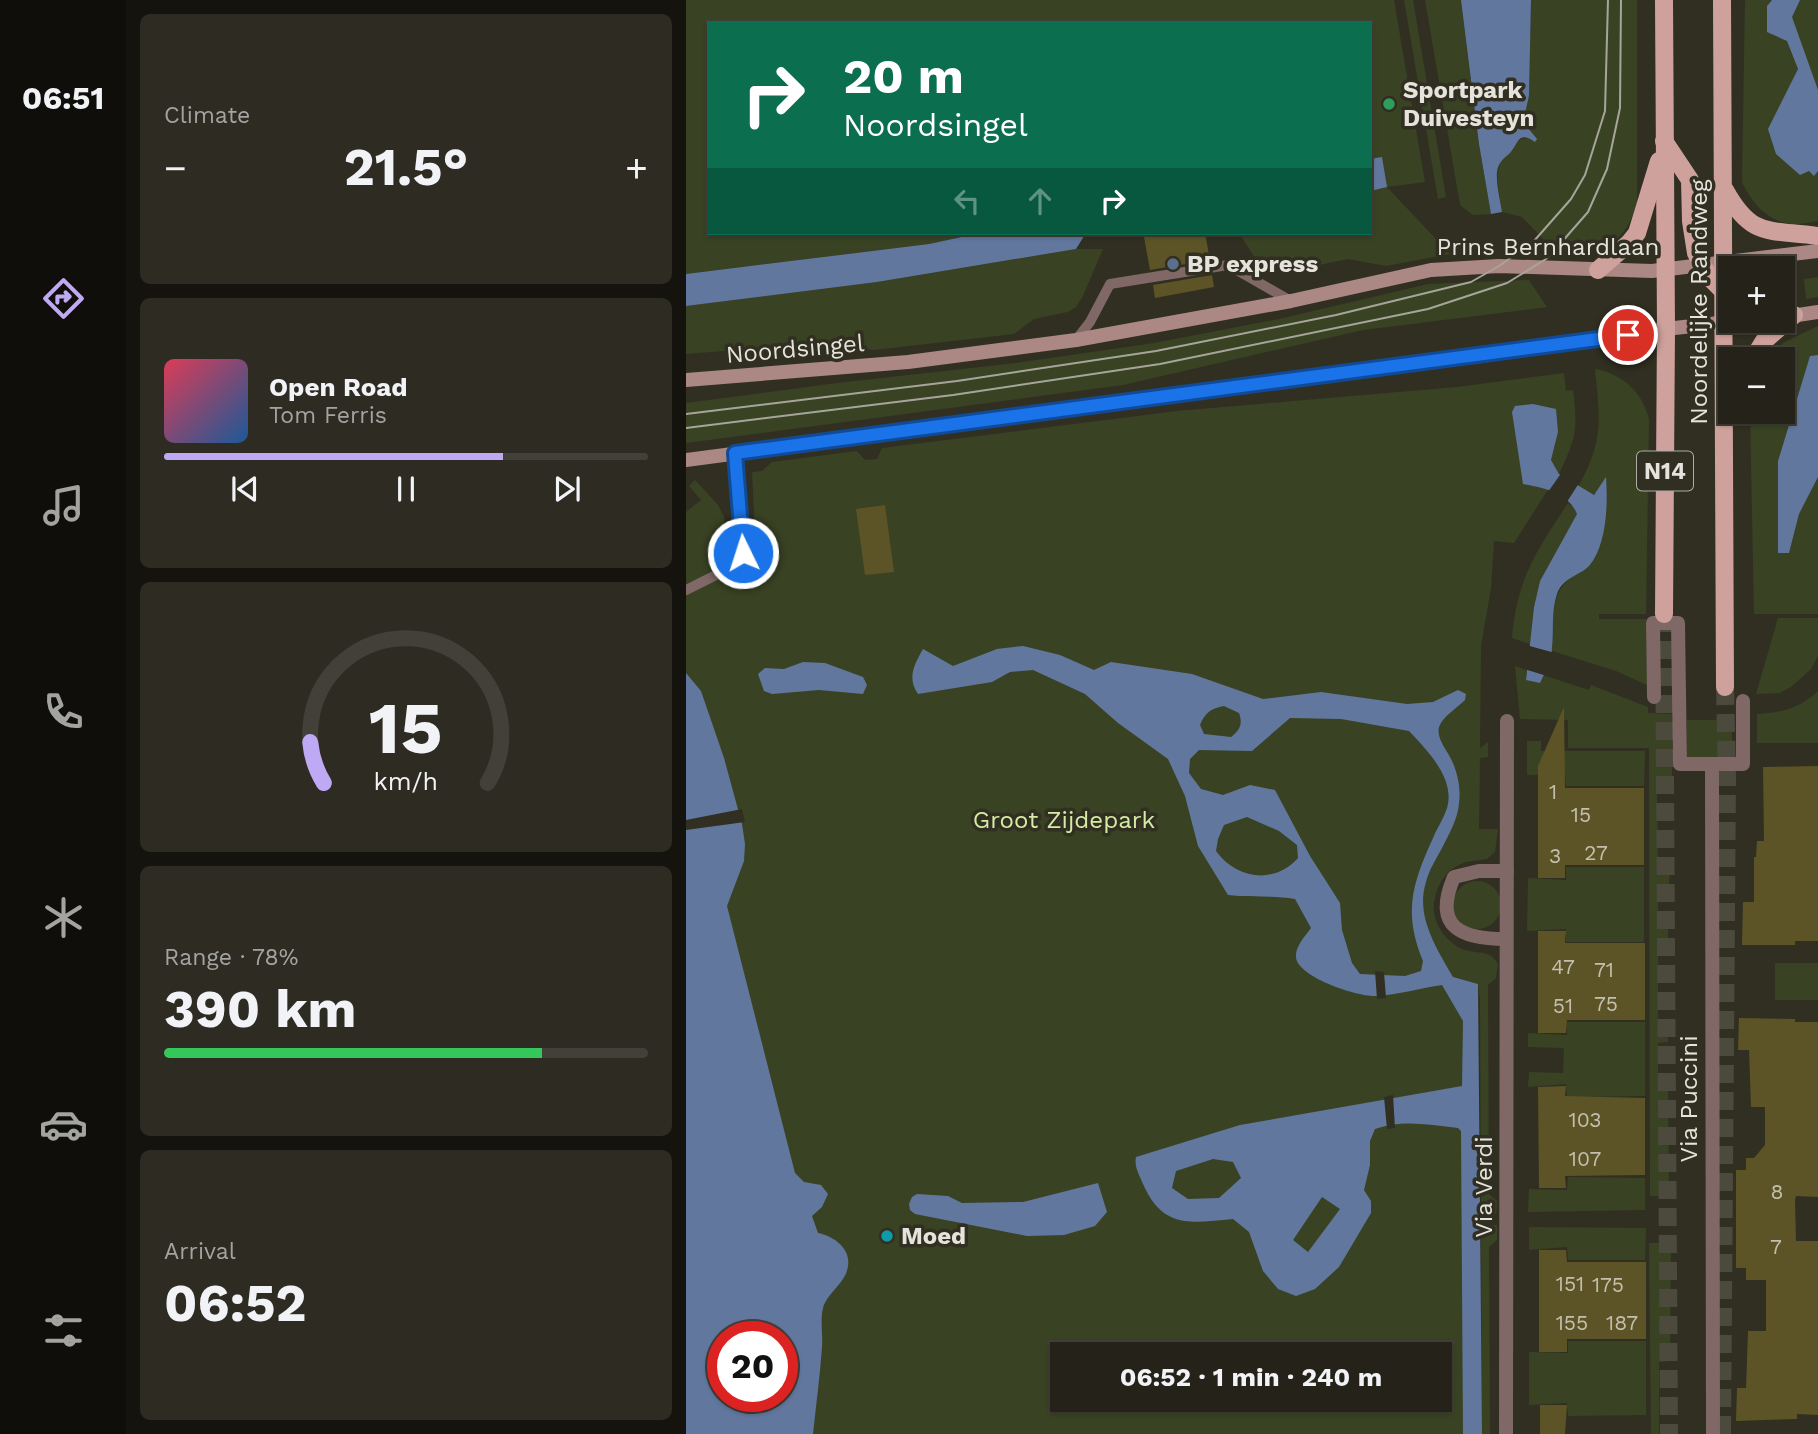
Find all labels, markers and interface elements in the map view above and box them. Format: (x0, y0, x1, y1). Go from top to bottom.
text: 20 m (843, 47, 964, 105)
icon: right (728, 49, 819, 140)
place label: Sportpark Duivesteyn (1403, 76, 1534, 132)
text: 06:51 (22, 79, 104, 117)
marker: Sportpark Duivesteyn (1381, 96, 1397, 112)
text: Climate (164, 102, 250, 129)
text: Noordsingel (843, 106, 1028, 144)
text: 21.5° (344, 137, 468, 198)
text: − (164, 146, 187, 190)
text: + (625, 146, 648, 190)
street label: Noordelijke Randweg (1685, 179, 1713, 425)
icon: left (948, 182, 986, 220)
icon: ahead (1021, 182, 1059, 220)
icon: right (1094, 182, 1132, 220)
street label: Prins Bernhardlaan (1437, 233, 1659, 261)
place label: BP express (1187, 250, 1318, 278)
marker: BP express (1165, 256, 1181, 272)
map controls (1718, 256, 1795, 424)
button: + (1718, 256, 1795, 333)
icon: directions (39, 274, 88, 323)
pin (1598, 305, 1658, 365)
icon: arrive (1609, 316, 1647, 354)
street label: Noordsingel (725, 329, 866, 369)
button: − (1718, 347, 1795, 424)
text: Open Road (269, 372, 407, 402)
text: Tom Ferris (269, 402, 387, 429)
road number: N14 (1637, 452, 1693, 491)
icon: previous (226, 470, 264, 508)
icon: pause (387, 470, 425, 508)
icon: next (548, 470, 586, 508)
icon: music (39, 481, 88, 530)
position arrow (706, 516, 780, 590)
text: 15 (369, 685, 443, 771)
icon: phone (39, 687, 88, 736)
text: km/h (374, 767, 438, 796)
house number: 1 (1549, 779, 1557, 804)
house number: 15 (1571, 802, 1591, 827)
park label: Groot Zijdepark (973, 806, 1156, 834)
house number: 27 (1584, 840, 1608, 865)
house number: 3 (1549, 843, 1561, 868)
icon: climate (39, 893, 88, 942)
text: Range · 78% (164, 944, 298, 971)
house number: 47 (1551, 954, 1575, 979)
house number: 71 (1594, 957, 1614, 982)
text: 390 km (164, 979, 357, 1040)
house number: 75 (1594, 991, 1618, 1016)
house number: 51 (1553, 993, 1573, 1018)
street label: Via Puccini (1675, 1035, 1703, 1163)
icon: car (39, 1100, 88, 1149)
house number: 103 (1568, 1107, 1602, 1132)
street label: Via Verdi (1470, 1136, 1498, 1238)
house number: 107 (1569, 1146, 1602, 1171)
house number: 8 (1771, 1179, 1783, 1204)
place label: Moed (901, 1222, 966, 1250)
marker: Moed (879, 1228, 895, 1244)
house number: 7 (1770, 1234, 1782, 1259)
text: Arrival (164, 1238, 236, 1265)
house number: 151 (1556, 1271, 1584, 1296)
house number: 175 (1592, 1272, 1624, 1297)
text: 06:52 (164, 1273, 307, 1334)
icon: filters (39, 1306, 88, 1355)
house number: 155 (1556, 1310, 1588, 1335)
house number: 187 (1606, 1310, 1638, 1335)
speed limit sign: 20 (707, 1321, 798, 1412)
text: 06:52 · 1 min · 240 m (1120, 1362, 1382, 1392)

